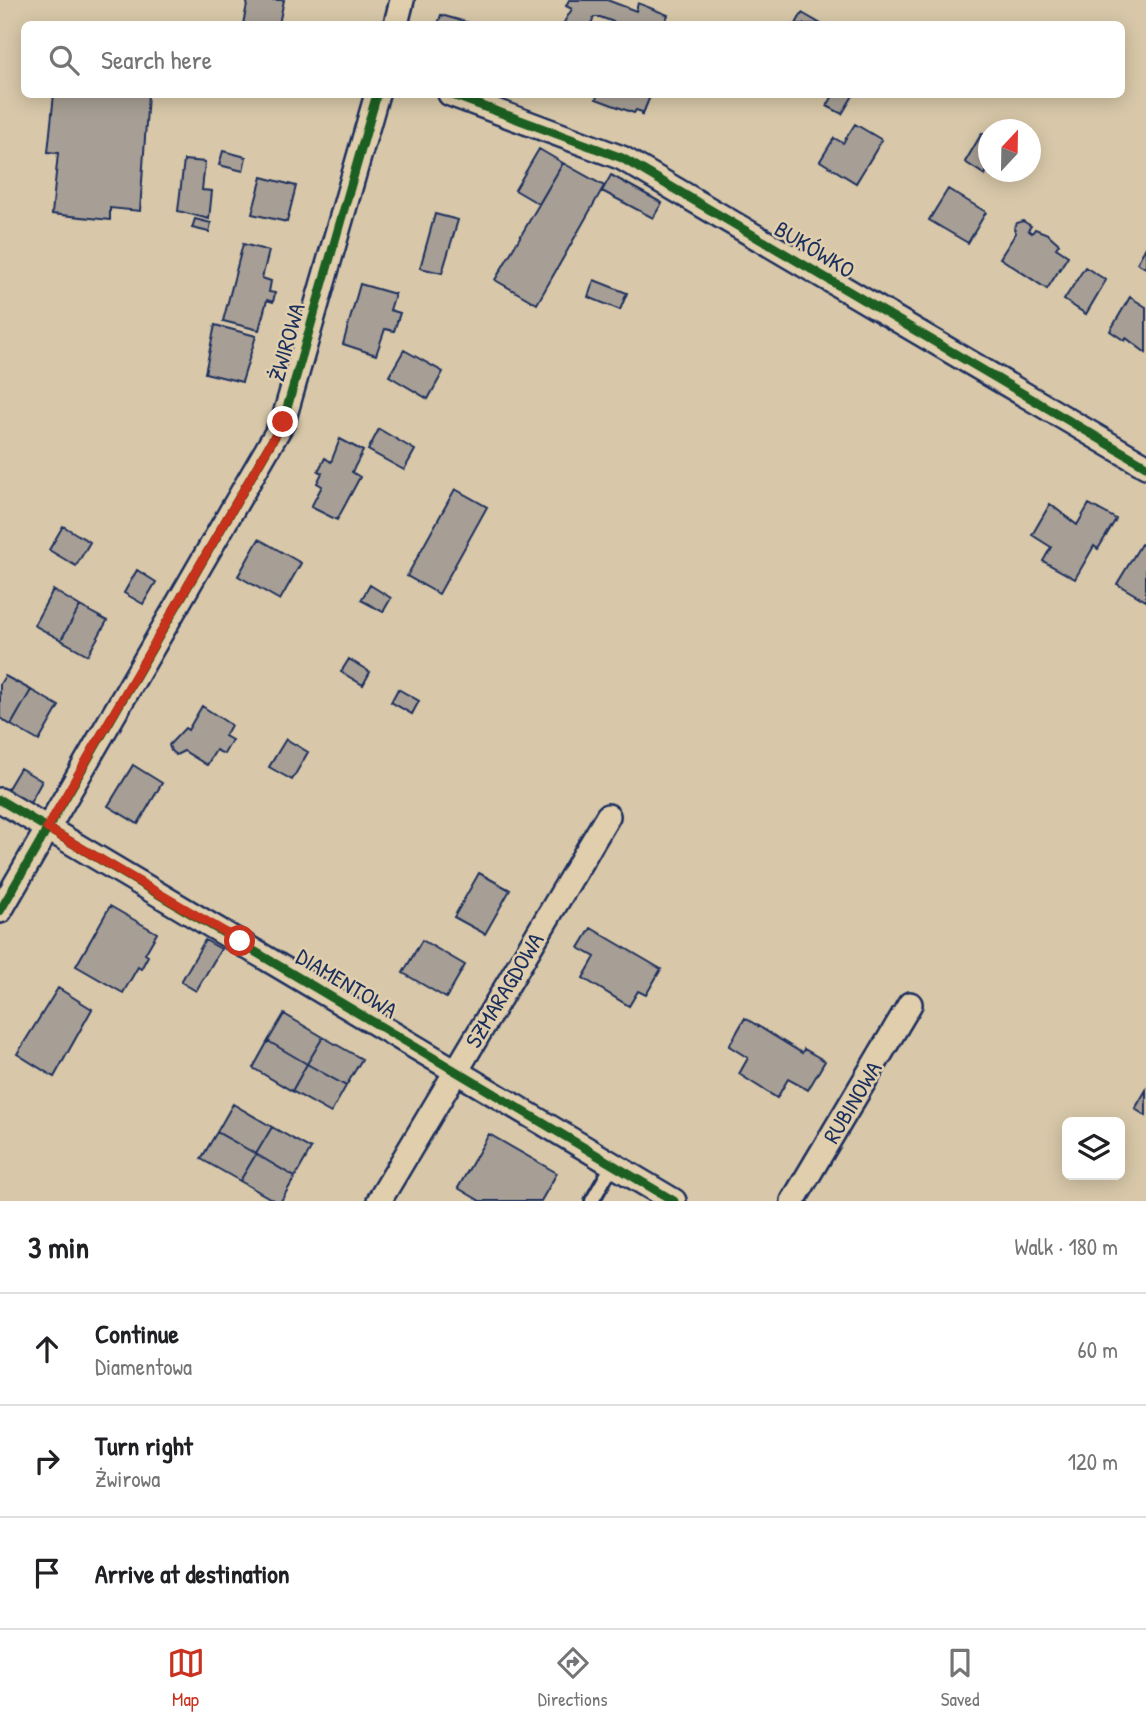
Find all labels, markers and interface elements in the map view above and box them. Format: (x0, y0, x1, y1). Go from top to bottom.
search box (21, 21, 1125, 98)
icon: search (45, 41, 83, 79)
text: Search here (101, 42, 212, 77)
north arrow (978, 119, 1041, 182)
street label: BUKÓWKO (769, 213, 861, 285)
street label: ŻWIROWA (260, 299, 312, 385)
route end (267, 406, 298, 437)
route start (224, 925, 255, 956)
street label: SZMARAGDOWA (458, 927, 550, 1053)
street label: DIAMENTOWA (291, 941, 403, 1025)
street label: RUBINOWA (815, 1055, 889, 1149)
map controls (1062, 1117, 1125, 1180)
button: layers (1062, 1117, 1125, 1180)
text: 3 min (28, 1227, 89, 1267)
text: Walk · 180 m (1014, 1231, 1118, 1262)
text: Continue (95, 1316, 179, 1351)
icon: ahead (28, 1330, 66, 1368)
text: 60 m (1078, 1334, 1118, 1365)
text: Diamentowa (95, 1351, 192, 1382)
text: Turn right (95, 1428, 193, 1463)
icon: right (28, 1442, 66, 1480)
text: 120 m (1068, 1446, 1118, 1477)
text: Żwirowa (95, 1463, 160, 1494)
icon: arrive (28, 1554, 66, 1592)
text: Arrive at destination (95, 1556, 290, 1591)
tab: Map (167, 1644, 205, 1712)
tab: Directions (538, 1644, 608, 1712)
tab: Saved (941, 1644, 979, 1712)

